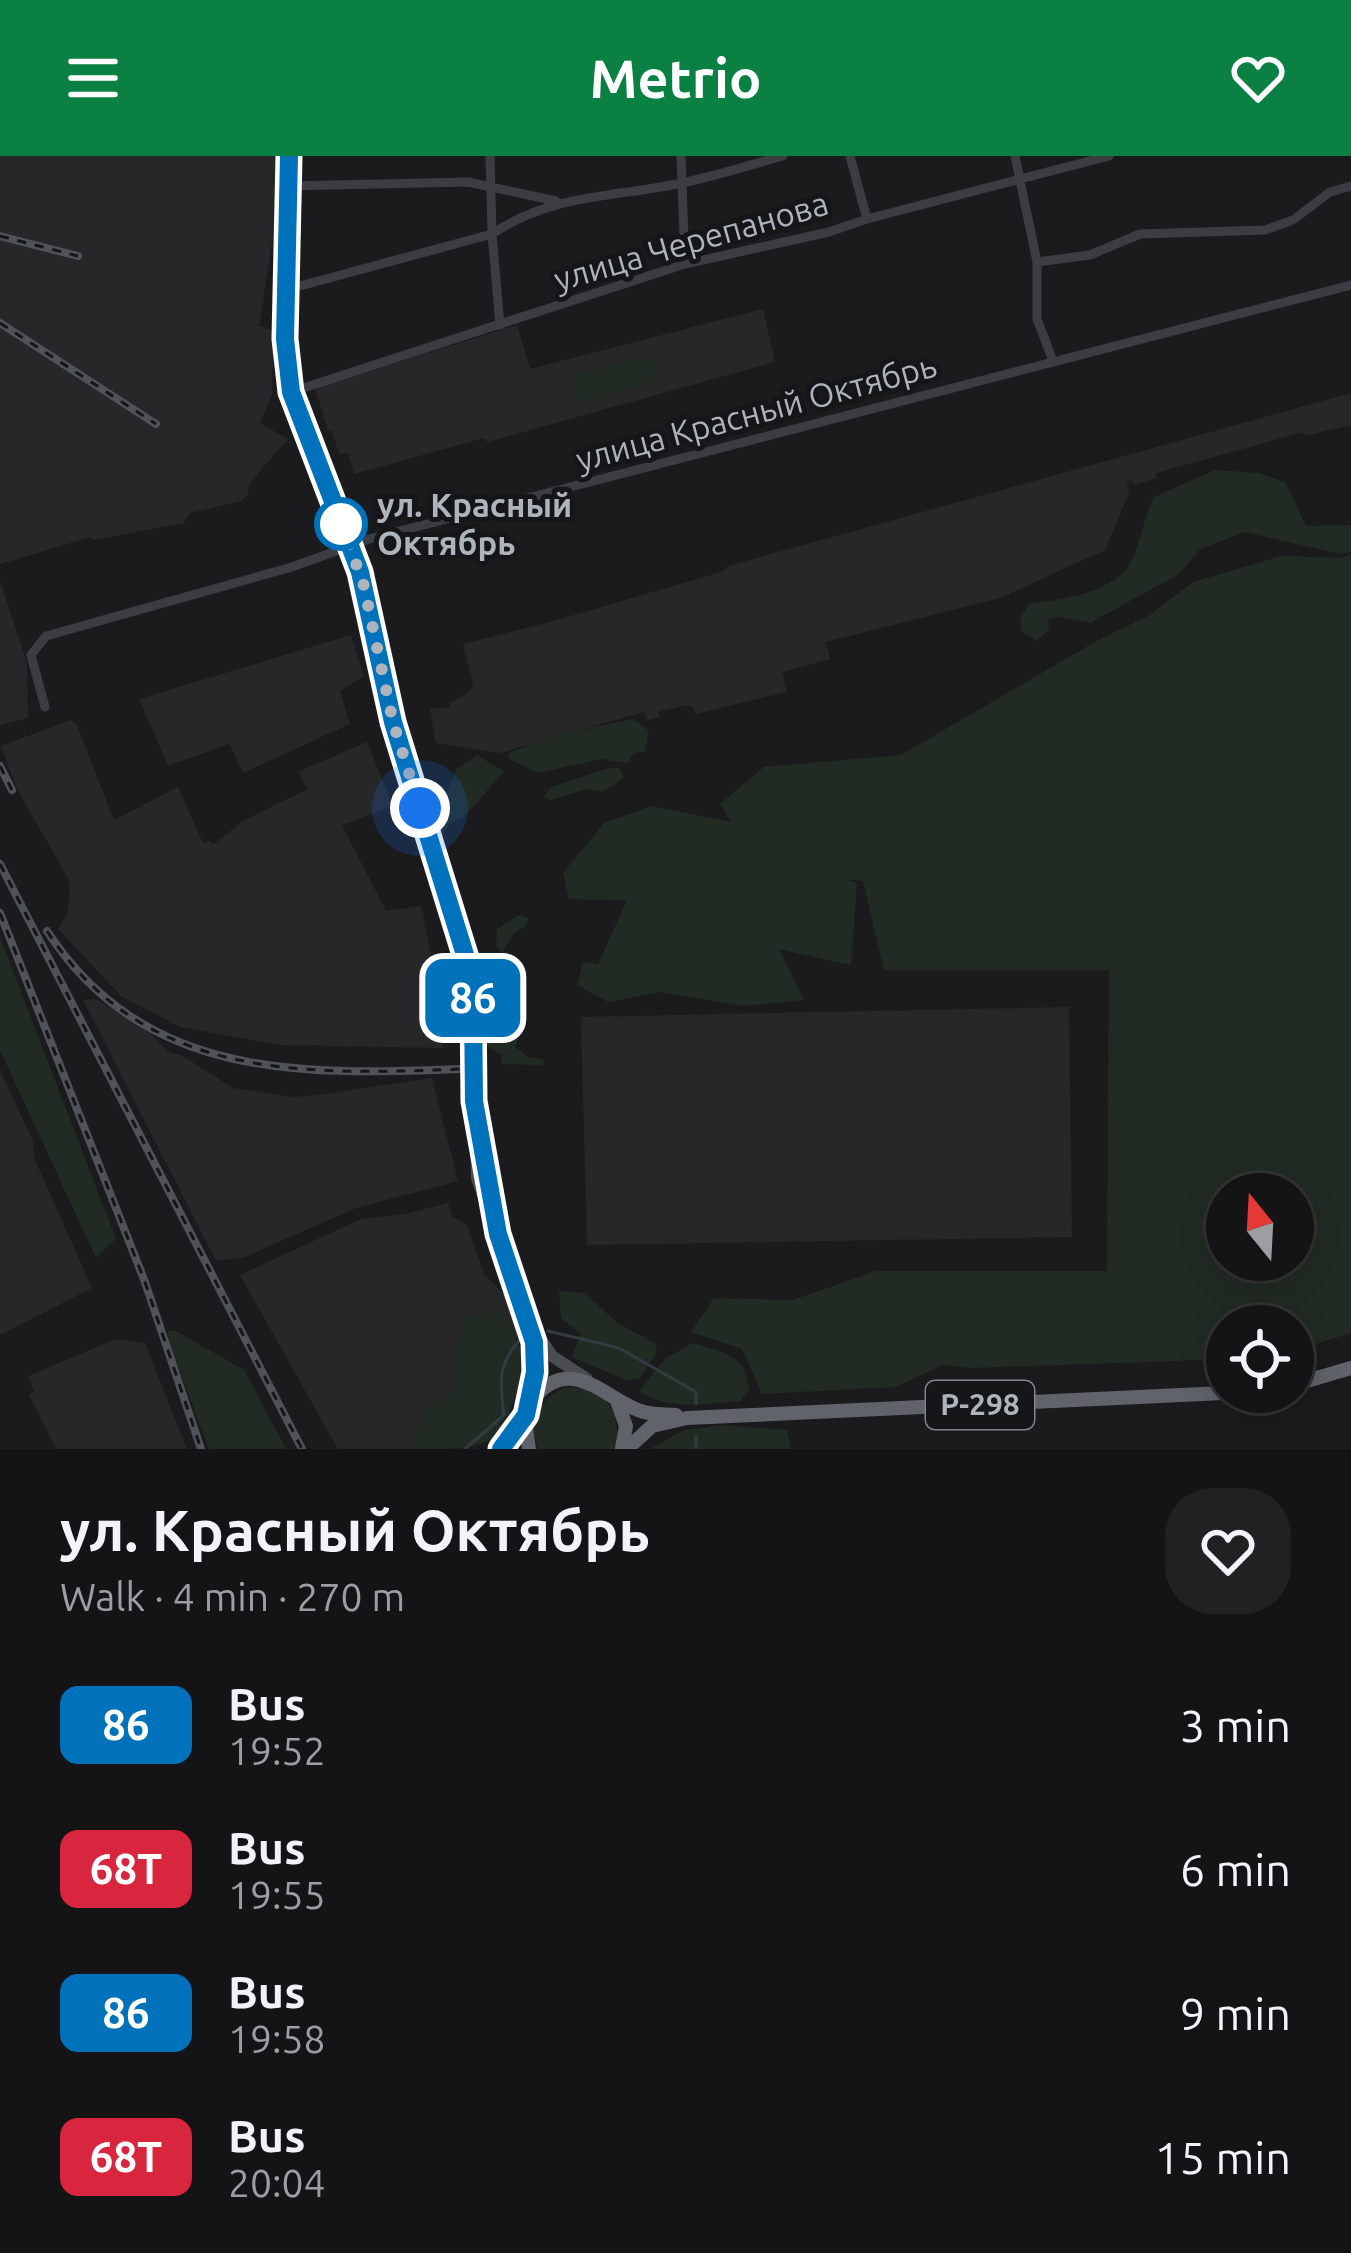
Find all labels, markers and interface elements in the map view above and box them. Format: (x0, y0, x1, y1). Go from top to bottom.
icon: menu (60, 45, 126, 111)
icon: heart (1225, 45, 1291, 111)
text: Metrio (589, 48, 762, 108)
street label: улица Черепанова (549, 184, 832, 297)
street label: улица Красный Октябрь (572, 346, 940, 477)
place label: ул. Красный Октябрь (377, 486, 572, 561)
marker: ул. Красный Октябрь (316, 499, 366, 549)
your location (390, 778, 450, 838)
line badge: 86 (419, 959, 527, 1037)
text: 86 (449, 974, 497, 1021)
north arrow (1206, 1173, 1314, 1281)
map controls (1206, 1173, 1314, 1413)
button: locate (1206, 1305, 1314, 1413)
road number: Р-298 (926, 1381, 1034, 1429)
button: heart (1165, 1488, 1291, 1614)
text: ул. Красный Октябрь (60, 1498, 650, 1562)
text: Walk · 4 min · 270 m (60, 1575, 405, 1618)
text: Bus (228, 1678, 305, 1729)
text: 3 min (1180, 1700, 1291, 1751)
text: 86 (102, 1701, 150, 1748)
text: 19:52 (228, 1729, 326, 1772)
text: Bus (228, 1822, 305, 1873)
text: 6 min (1180, 1844, 1291, 1895)
text: 68Т (90, 1845, 162, 1892)
text: 19:55 (228, 1873, 326, 1916)
text: Bus (228, 1966, 305, 2017)
text: 9 min (1180, 1988, 1291, 2039)
text: 86 (102, 1989, 150, 2036)
text: 19:58 (228, 2017, 326, 2060)
text: Bus (228, 2110, 305, 2161)
text: 15 min (1154, 2132, 1291, 2183)
text: 68Т (90, 2133, 162, 2180)
text: 20:04 (228, 2161, 326, 2204)

